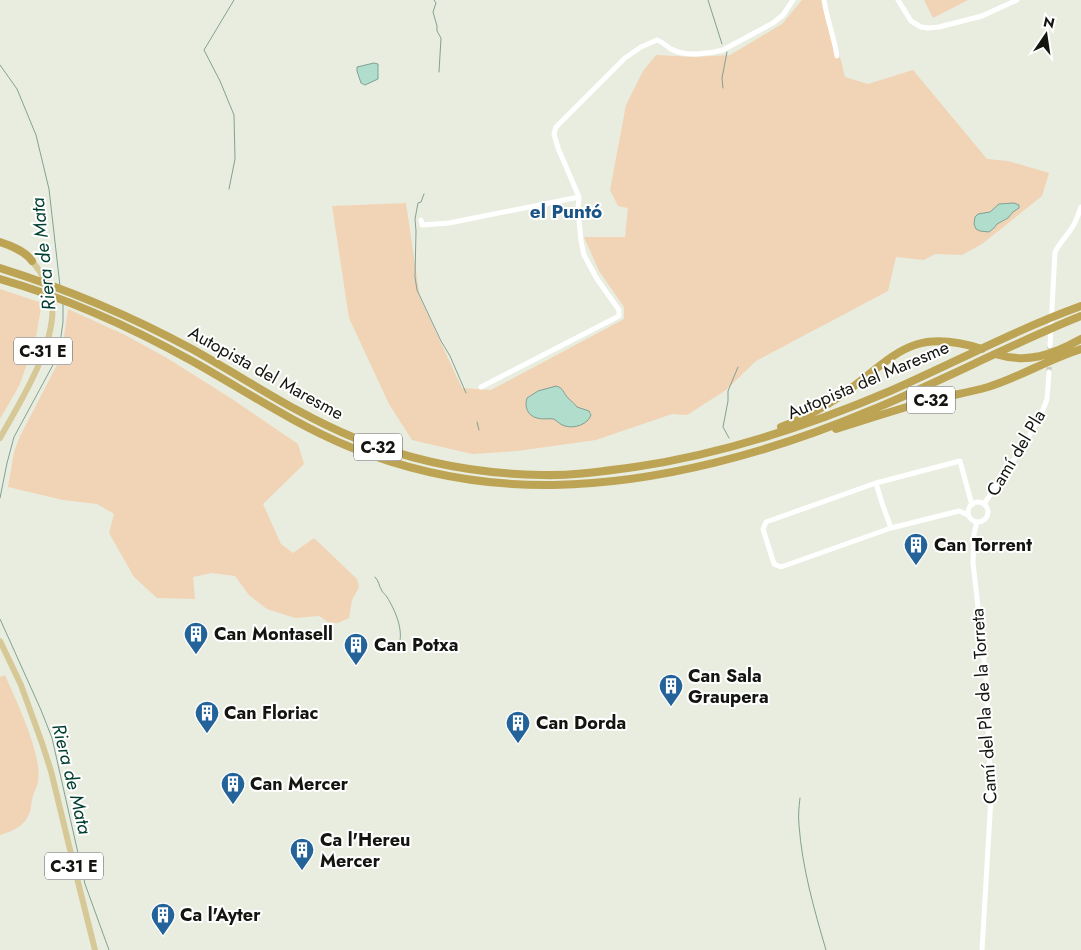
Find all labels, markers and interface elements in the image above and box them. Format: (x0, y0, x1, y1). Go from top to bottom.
north arrow (1021, 10, 1071, 60)
text: N (1041, 11, 1057, 33)
water label: Riera de Mata (24, 196, 62, 312)
district label: el Puntó (530, 198, 602, 225)
street label: Autopista del Maresme (184, 320, 348, 426)
street label: Autopista del Maresme (783, 334, 953, 426)
road number: C-31 E (14, 338, 72, 364)
road number: C-32 (907, 386, 955, 414)
street label: Camí del Pla (980, 405, 1052, 501)
road number: C-32 (354, 434, 402, 461)
building icon: Can Torrent (903, 532, 929, 566)
place label: Can Torrent (934, 532, 1032, 558)
street label: Camí del Pla de la Torreta (964, 607, 1004, 805)
building icon: Can Montasell (183, 621, 209, 655)
place label: Can Montasell (214, 621, 333, 647)
building icon: Can Potxa (343, 632, 369, 666)
place label: Can Potxa (374, 632, 458, 658)
place label: Can Sala Graupera (688, 663, 769, 710)
building icon: Can Sala Graupera (658, 673, 684, 707)
building icon: Can Floriac (194, 700, 220, 734)
place label: Can Floriac (224, 700, 318, 726)
building icon: Can Dorda (505, 710, 531, 744)
place label: Can Dorda (536, 710, 626, 736)
water label: Riera de Mata (45, 721, 99, 838)
building icon: Can Mercer (220, 771, 246, 805)
place label: Can Mercer (250, 771, 349, 797)
place label: Ca l'Hereu Mercer (320, 827, 410, 874)
building icon: Ca l'Hereu Mercer (289, 837, 315, 871)
road number: C-31 E (45, 852, 103, 879)
building icon: Ca l'Ayter (150, 902, 176, 936)
place label: Ca l'Ayter (180, 902, 261, 928)

